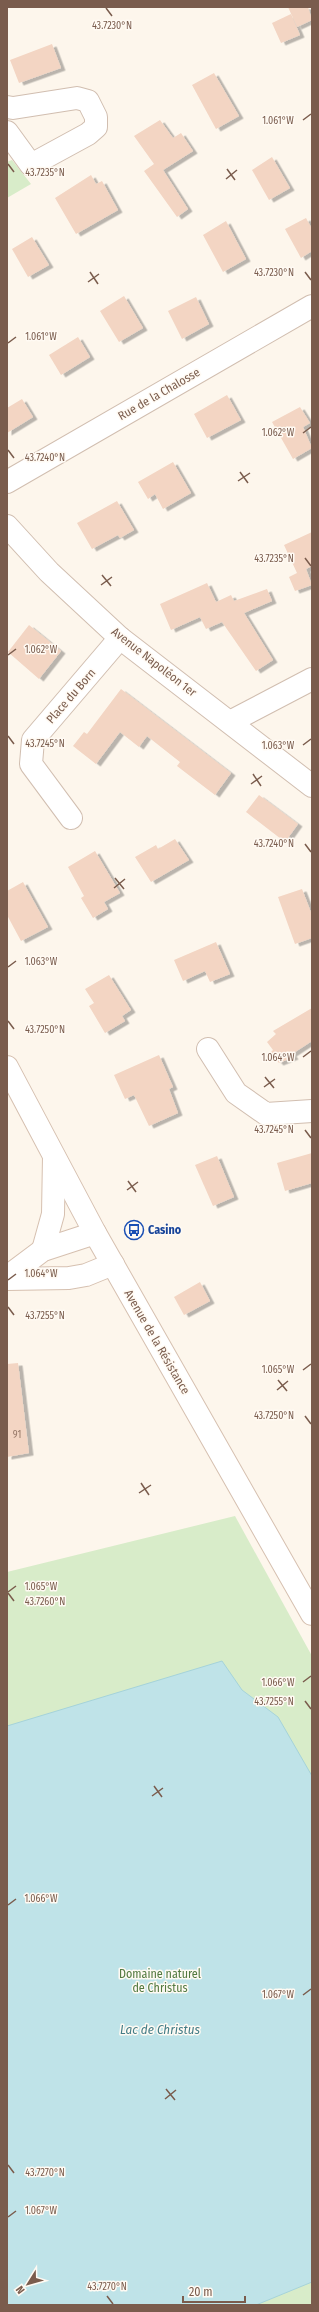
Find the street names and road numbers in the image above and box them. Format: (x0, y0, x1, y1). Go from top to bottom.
street label: Rue de la Chalosse (116, 365, 202, 423)
street label: Avenue Napoléon 1er (109, 624, 200, 700)
street label: Place du Born (44, 666, 98, 726)
street label: Avenue de la Résistance (121, 1287, 193, 1397)

